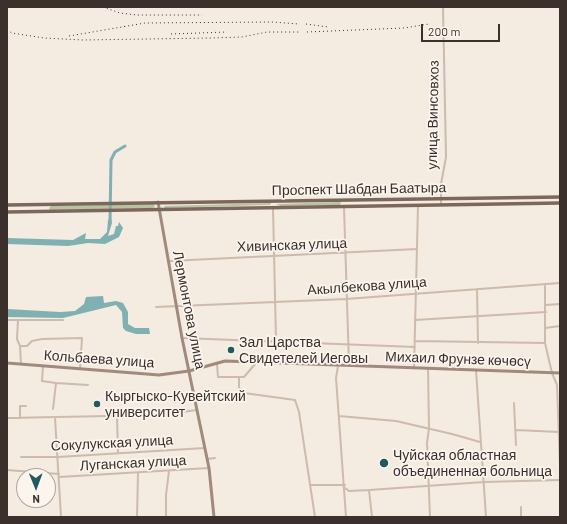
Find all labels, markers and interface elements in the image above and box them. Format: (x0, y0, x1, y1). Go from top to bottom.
scale bar (423, 16, 502, 42)
text: 200 m (428, 24, 460, 38)
street label: улица Винсовхоз (424, 60, 442, 170)
street label: Проспект Шабдан Баатыра (272, 179, 446, 199)
street label: Хивинская улица (237, 235, 347, 255)
street label: Лермонтова улица (169, 249, 209, 371)
street label: Акылбекова улица (307, 273, 427, 299)
place label: Зал Царства Свидетелей Иеговы (239, 334, 368, 366)
marker: Зал Царства Свидетелей Иеговы (226, 345, 236, 355)
street label: Кольбаева улица (43, 347, 155, 371)
street label: Михаил Фрунзе көчөсү (385, 348, 531, 370)
place label: Кыргыско-Кувейтский университет (105, 388, 246, 420)
marker: Кыргыско-Кувейтский университет (92, 399, 102, 409)
street label: Сокулукская улица (50, 431, 174, 455)
place label: Чуйская областная объединенная больница (393, 447, 552, 480)
street label: Луганская улица (79, 452, 187, 474)
marker: Чуйская областная объединенная больница (378, 457, 390, 469)
north arrow (16, 468, 56, 508)
text: N (32, 493, 40, 506)

